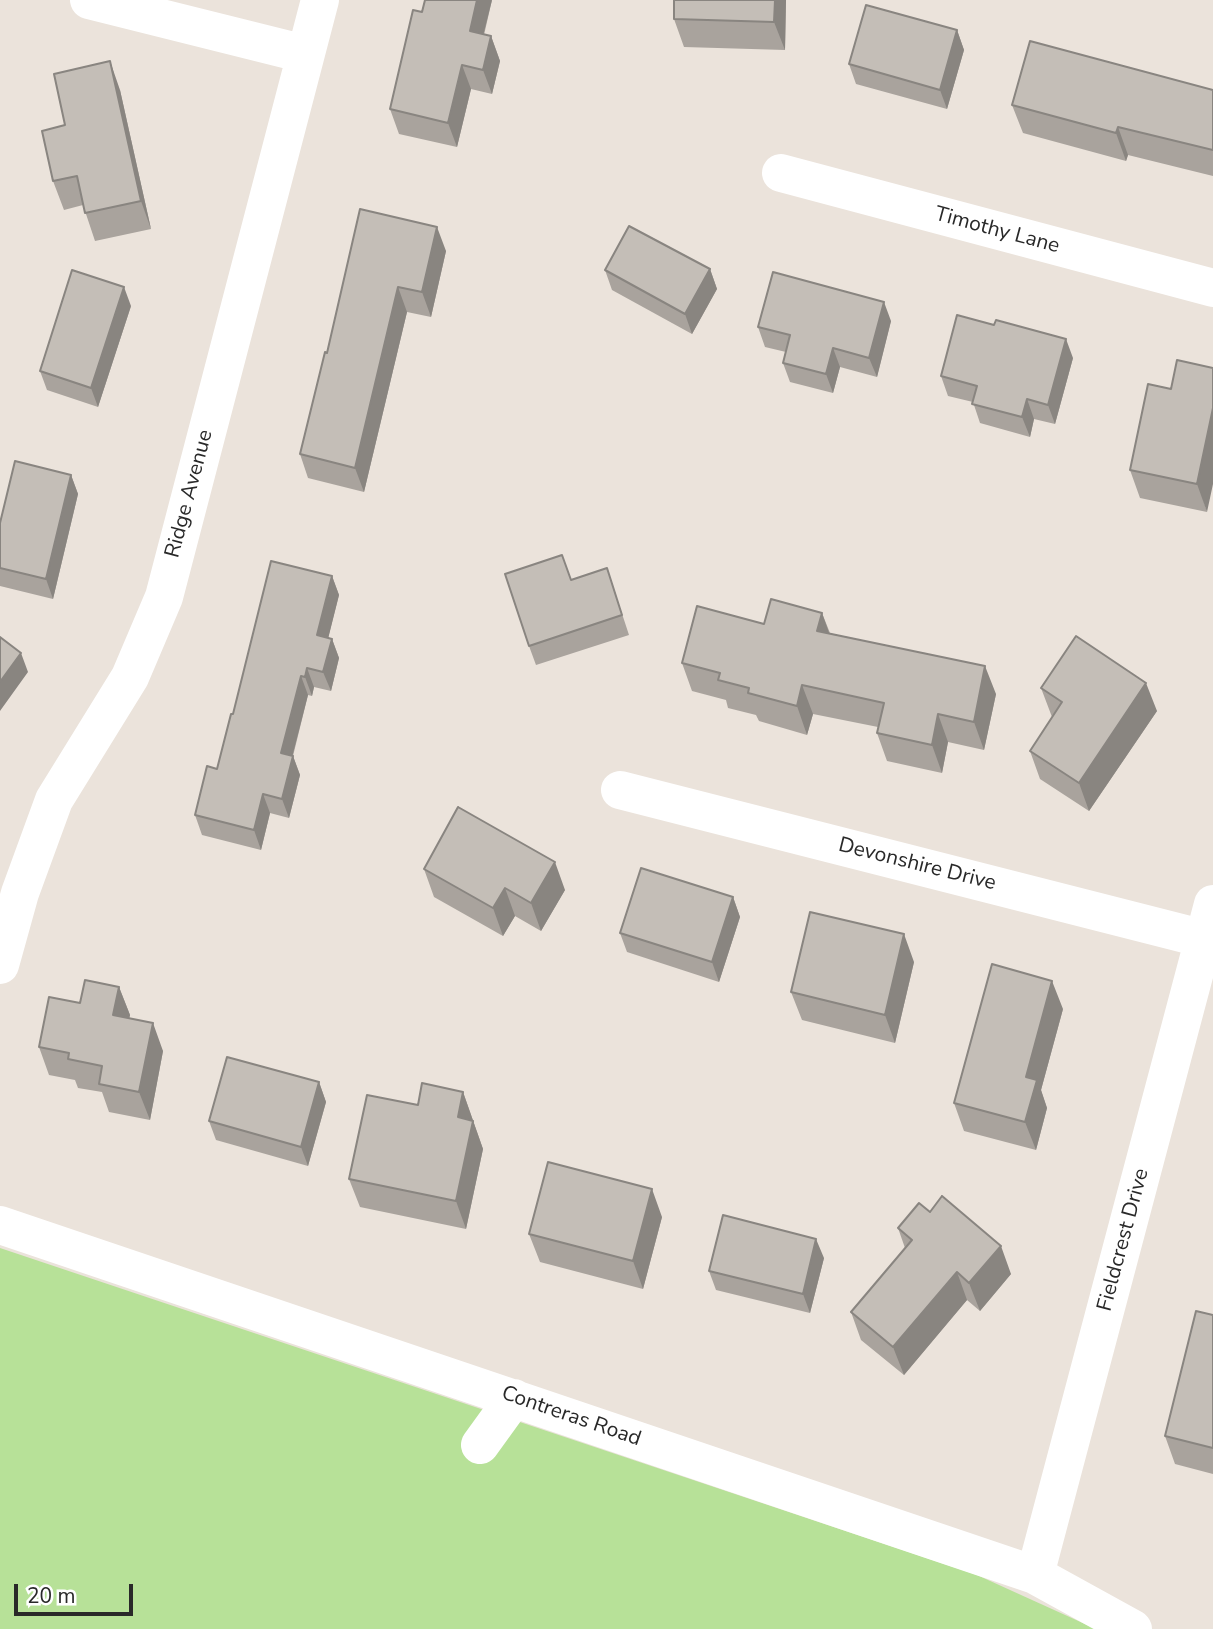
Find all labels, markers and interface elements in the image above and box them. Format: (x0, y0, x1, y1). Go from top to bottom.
street label: Timothy Lane (932, 202, 1062, 260)
street label: Ridge Avenue (161, 427, 219, 561)
street label: Devonshire Drive (836, 833, 998, 897)
street label: Fieldcrest Drive (1093, 1166, 1155, 1314)
street label: Contreras Road (498, 1381, 644, 1453)
scale bar (18, 1570, 136, 1614)
text: 20 m (27, 1582, 76, 1610)

